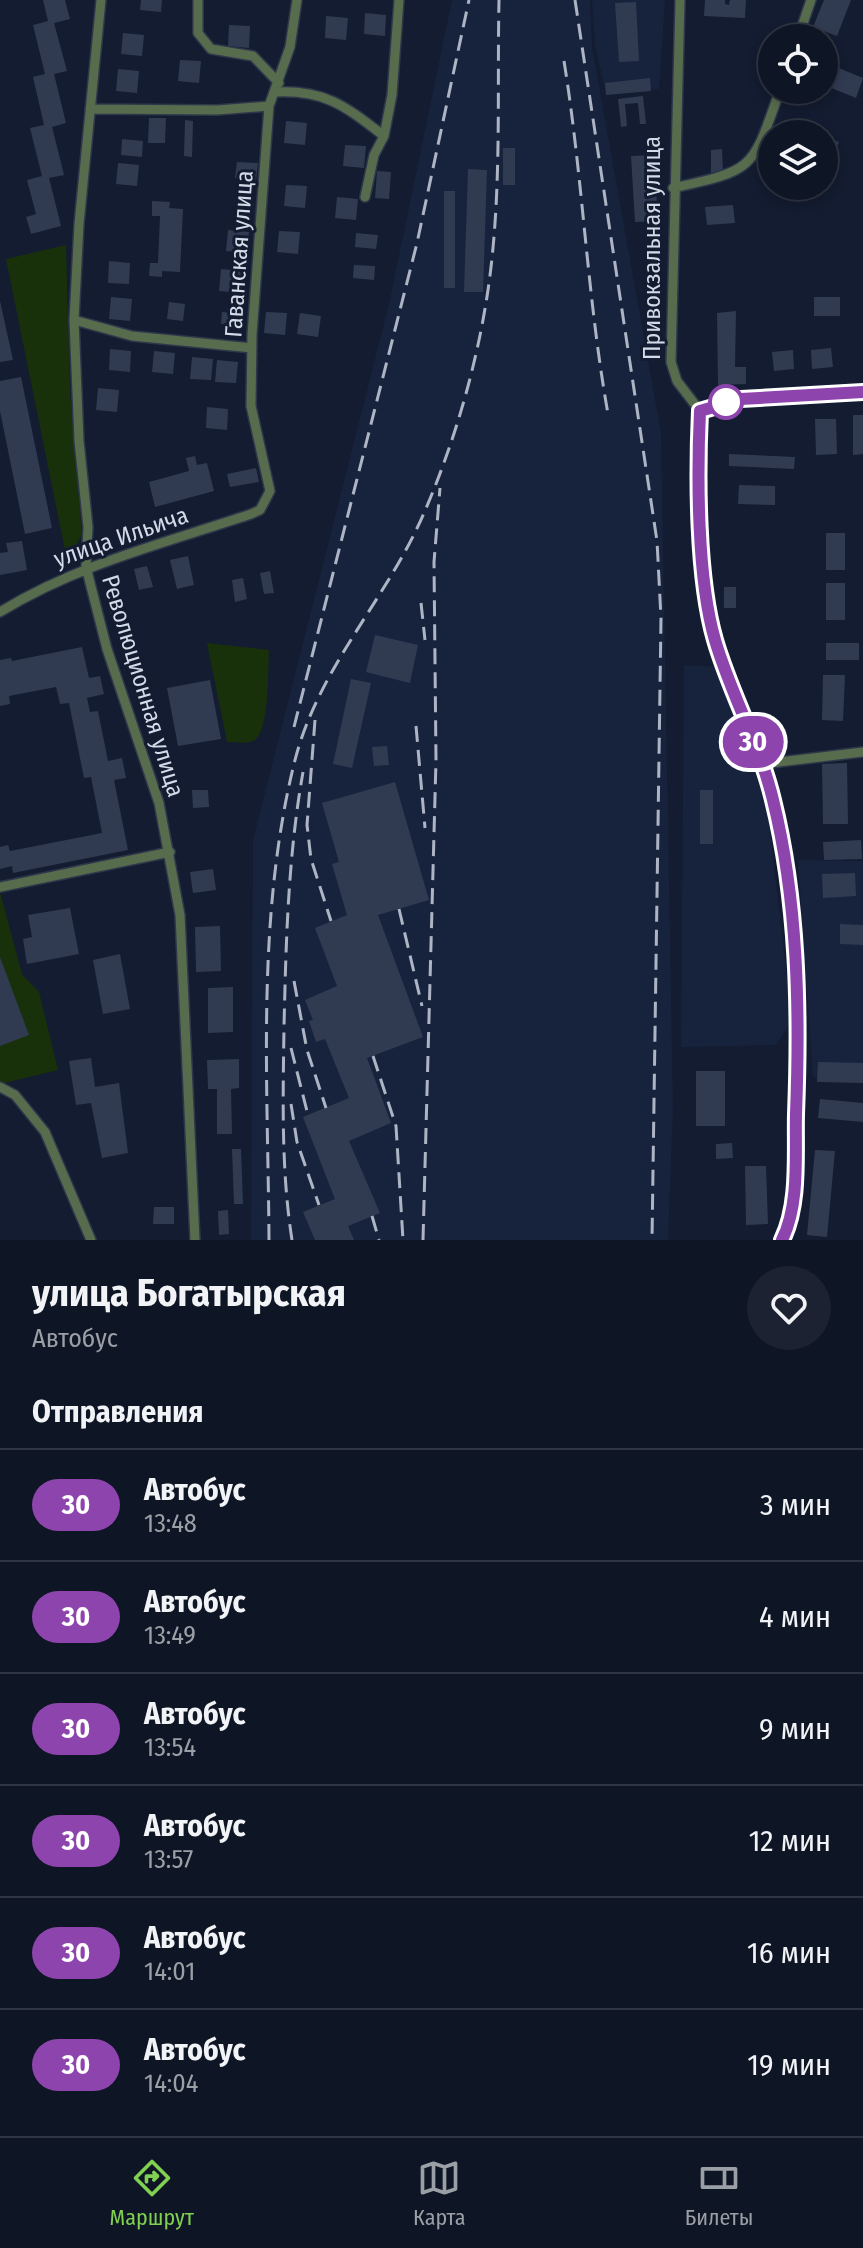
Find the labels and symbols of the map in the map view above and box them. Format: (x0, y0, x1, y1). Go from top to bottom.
street label: Привокзальная улица (638, 136, 666, 360)
street label: Гаванская улица (219, 170, 259, 338)
unlabelled marker (709, 385, 743, 419)
street label: улица Ильича (50, 501, 192, 573)
street label: Революционная улица (96, 572, 190, 800)
line badge: 30 (717, 716, 789, 768)

